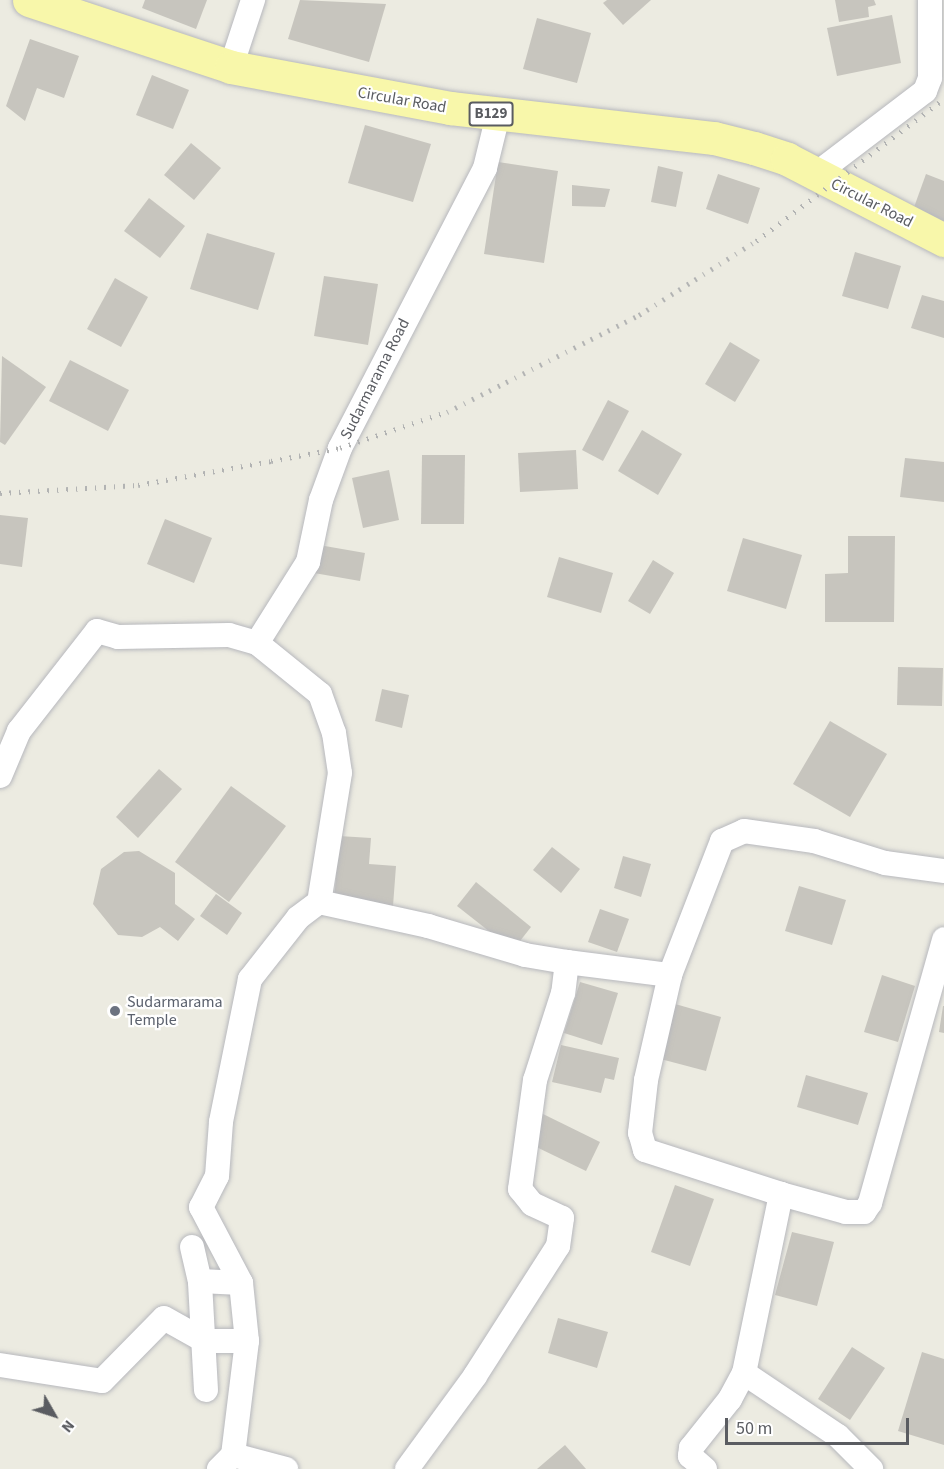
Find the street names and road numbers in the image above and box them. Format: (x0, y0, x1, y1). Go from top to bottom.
street label: Circular Road (356, 83, 448, 117)
road number: B129 (468, 102, 514, 126)
street label: Circular Road (828, 174, 916, 232)
street label: Sudarmarama Road (336, 315, 414, 443)

